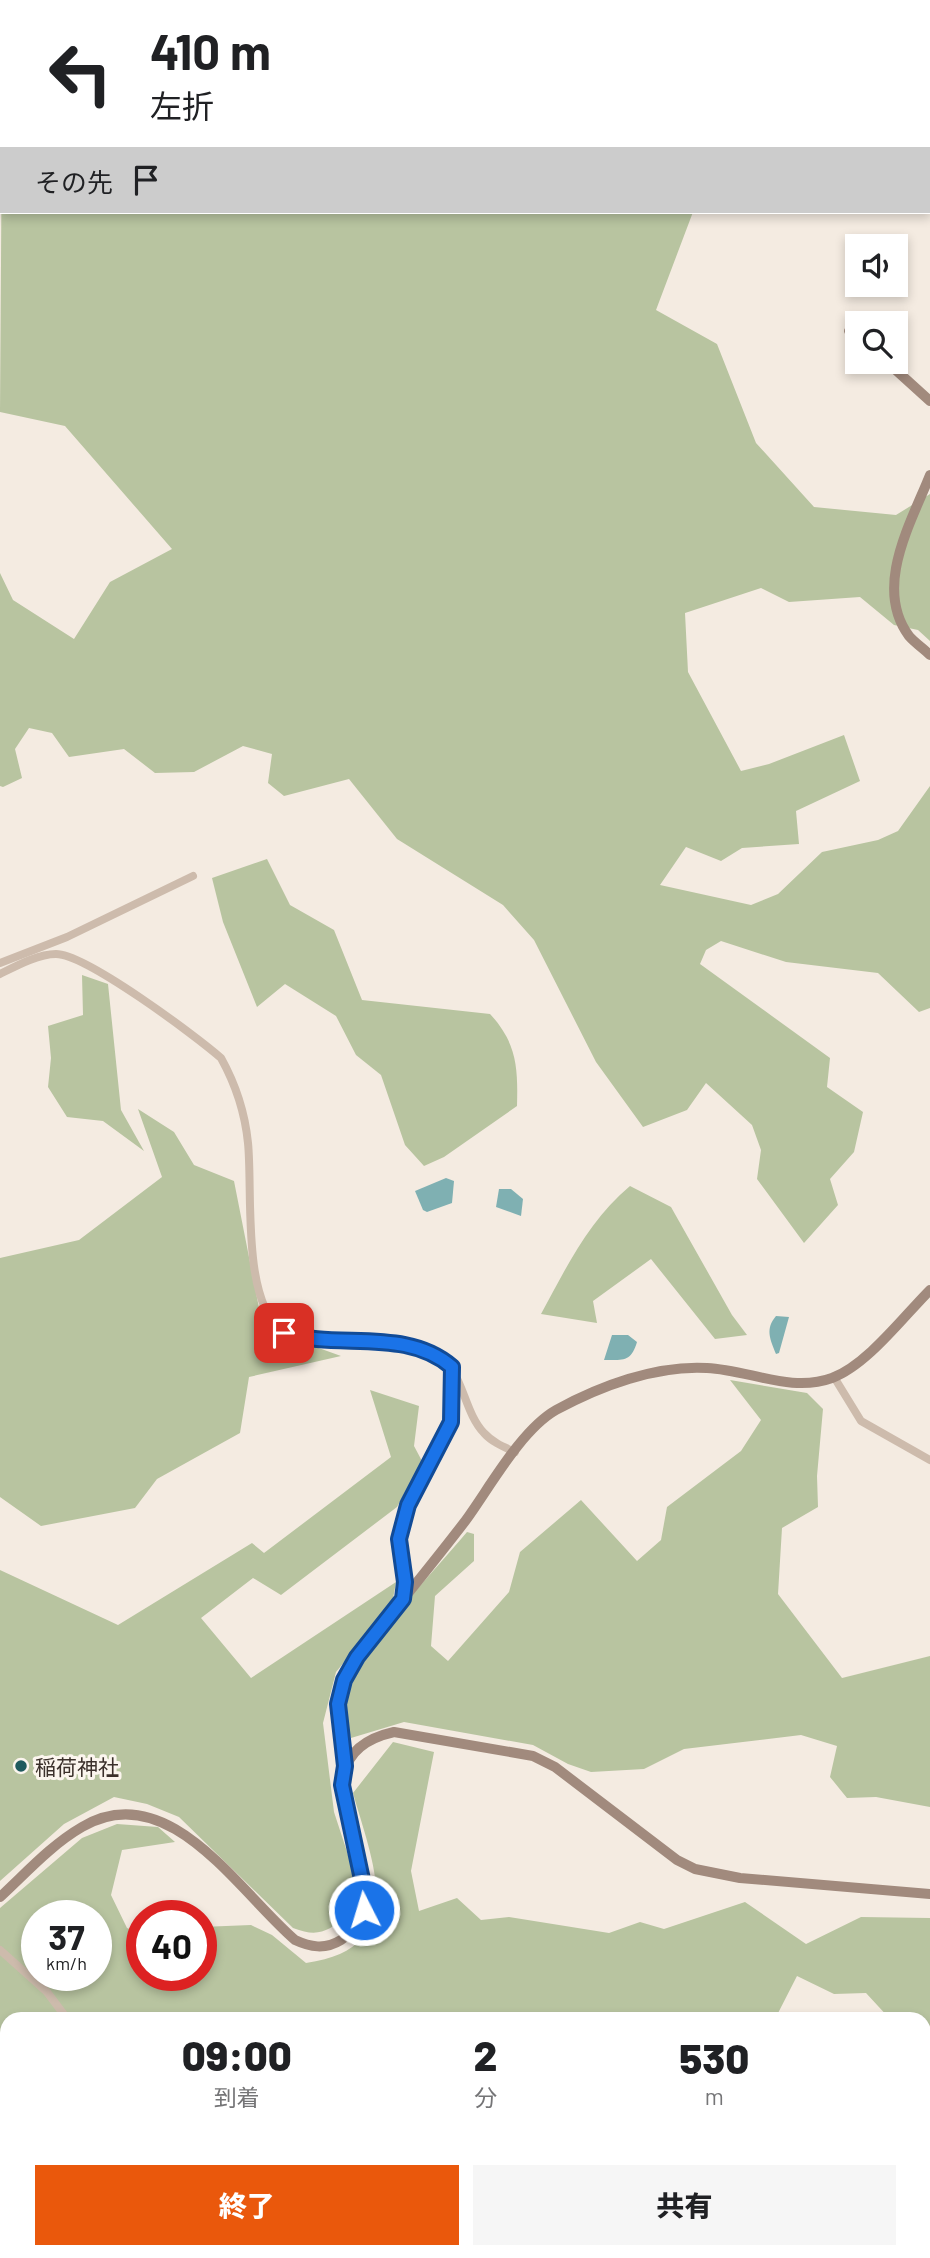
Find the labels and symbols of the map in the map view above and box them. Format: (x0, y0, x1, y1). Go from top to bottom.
pin (254, 1303, 314, 1363)
place label: 稲荷神社 (35, 1754, 119, 1779)
marker: 稲荷神社 (13, 1758, 29, 1774)
position arrow (327, 1873, 401, 1947)
speed limit sign: 40 (126, 1900, 217, 1991)

